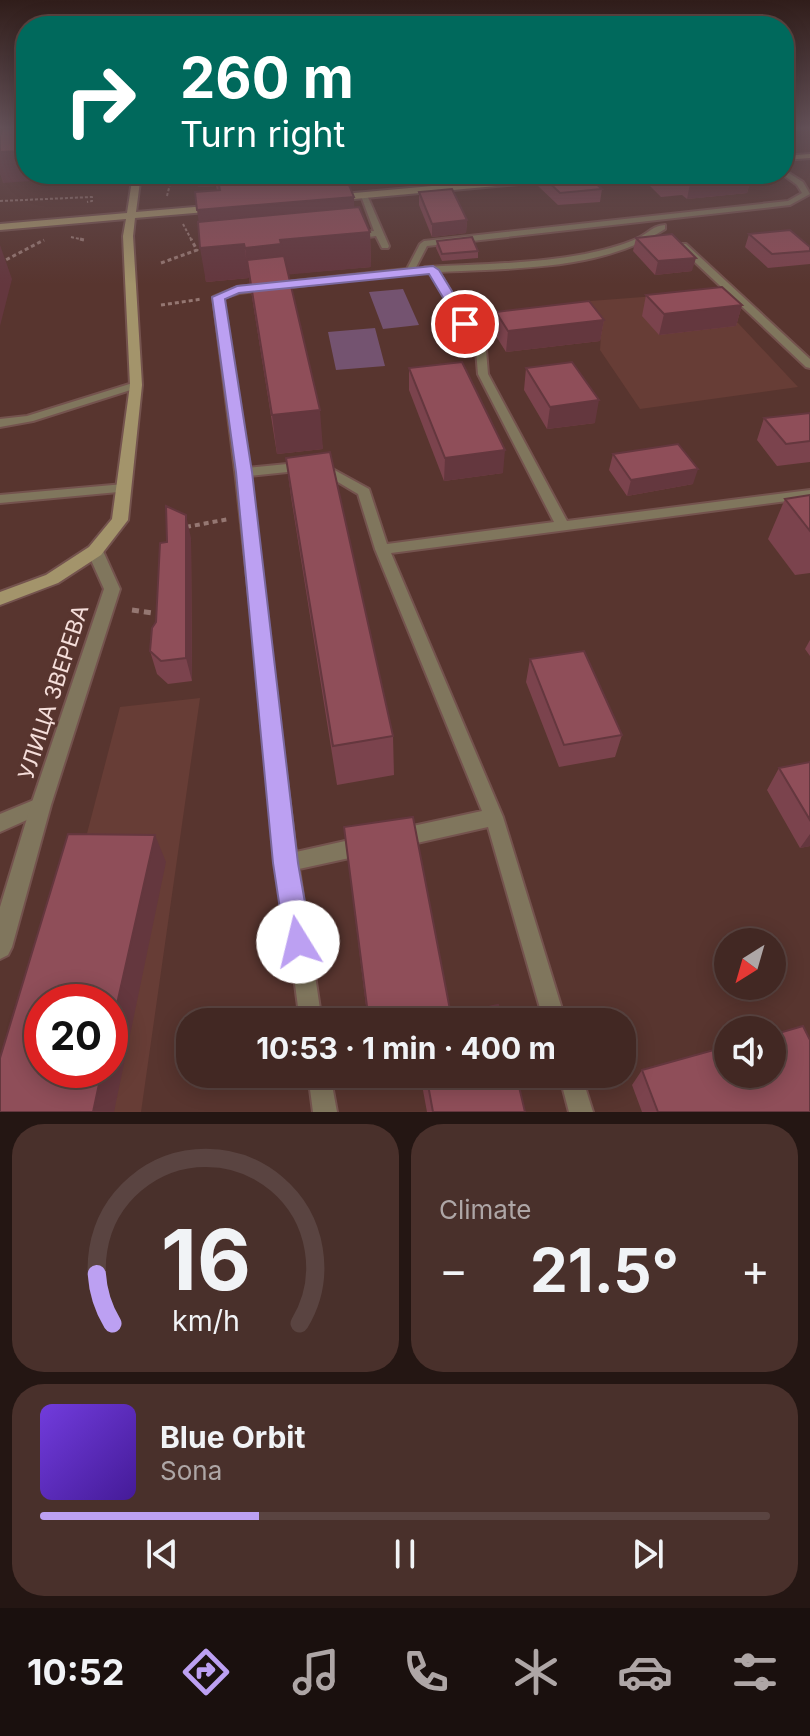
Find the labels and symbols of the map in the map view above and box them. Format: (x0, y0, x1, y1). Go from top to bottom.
pin (431, 290, 499, 358)
street label: УЛИЦА ЗВЕРЕВА (12, 601, 94, 783)
position arrow (256, 900, 340, 984)
north arrow (714, 928, 786, 1000)
speed limit sign: 20 (24, 984, 128, 1088)

